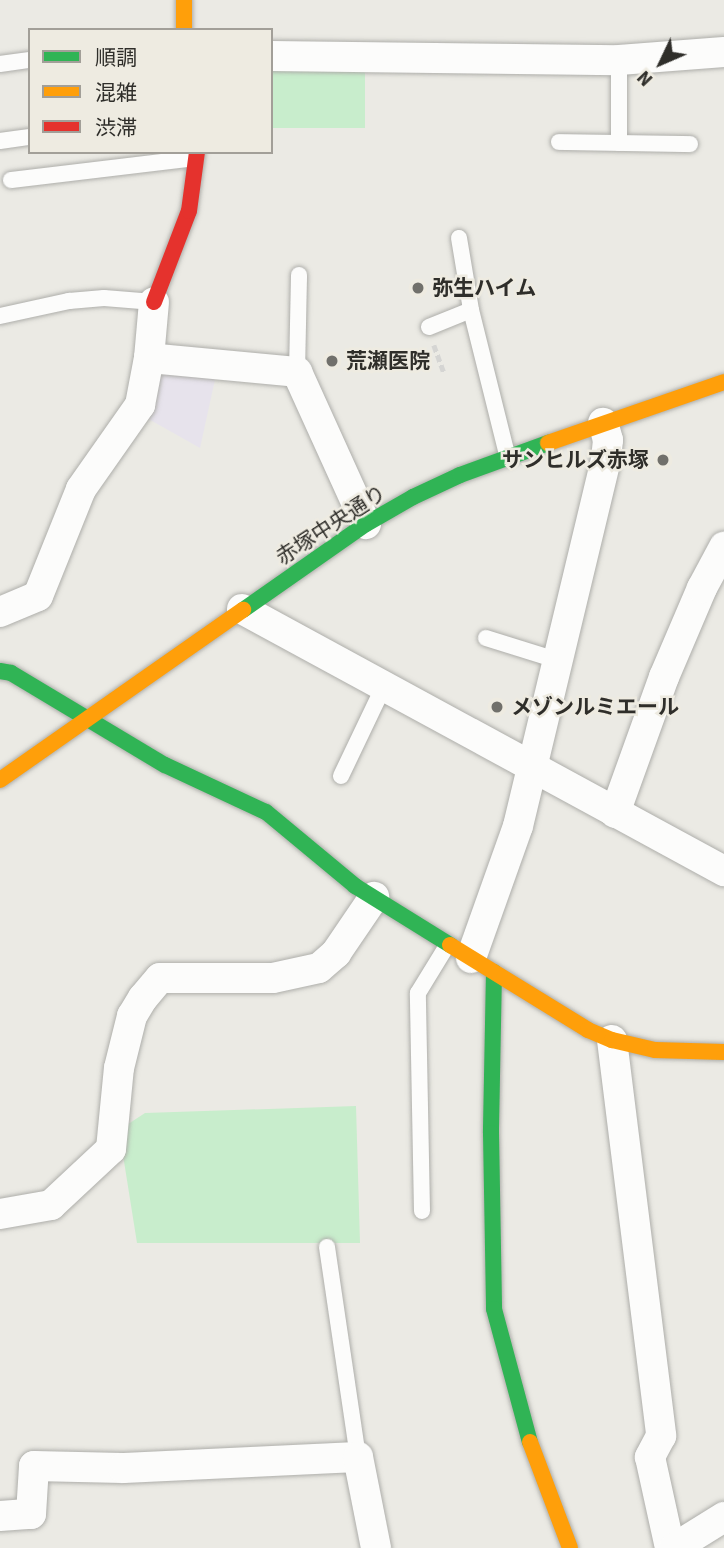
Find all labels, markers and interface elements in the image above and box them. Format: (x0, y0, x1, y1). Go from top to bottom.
legend (28, 28, 273, 154)
north arrow (626, 28, 696, 98)
text: 順調 (95, 43, 137, 73)
text: N (631, 64, 660, 92)
text: 混雑 (95, 78, 137, 108)
text: 渋滞 (95, 113, 137, 143)
place label: 弥生ハイム (432, 275, 537, 301)
marker: 弥生ハイム (410, 280, 426, 296)
place label: 荒瀬医院 (346, 348, 430, 374)
marker: 荒瀬医院 (324, 353, 340, 369)
place label: サンヒルズ赤塚 (502, 447, 649, 473)
marker: サンヒルズ赤塚 (655, 452, 671, 468)
street label: 赤塚中央通り (271, 480, 391, 570)
place label: メゾンルミエール (511, 694, 679, 720)
marker: メゾンルミエール (489, 699, 505, 715)

